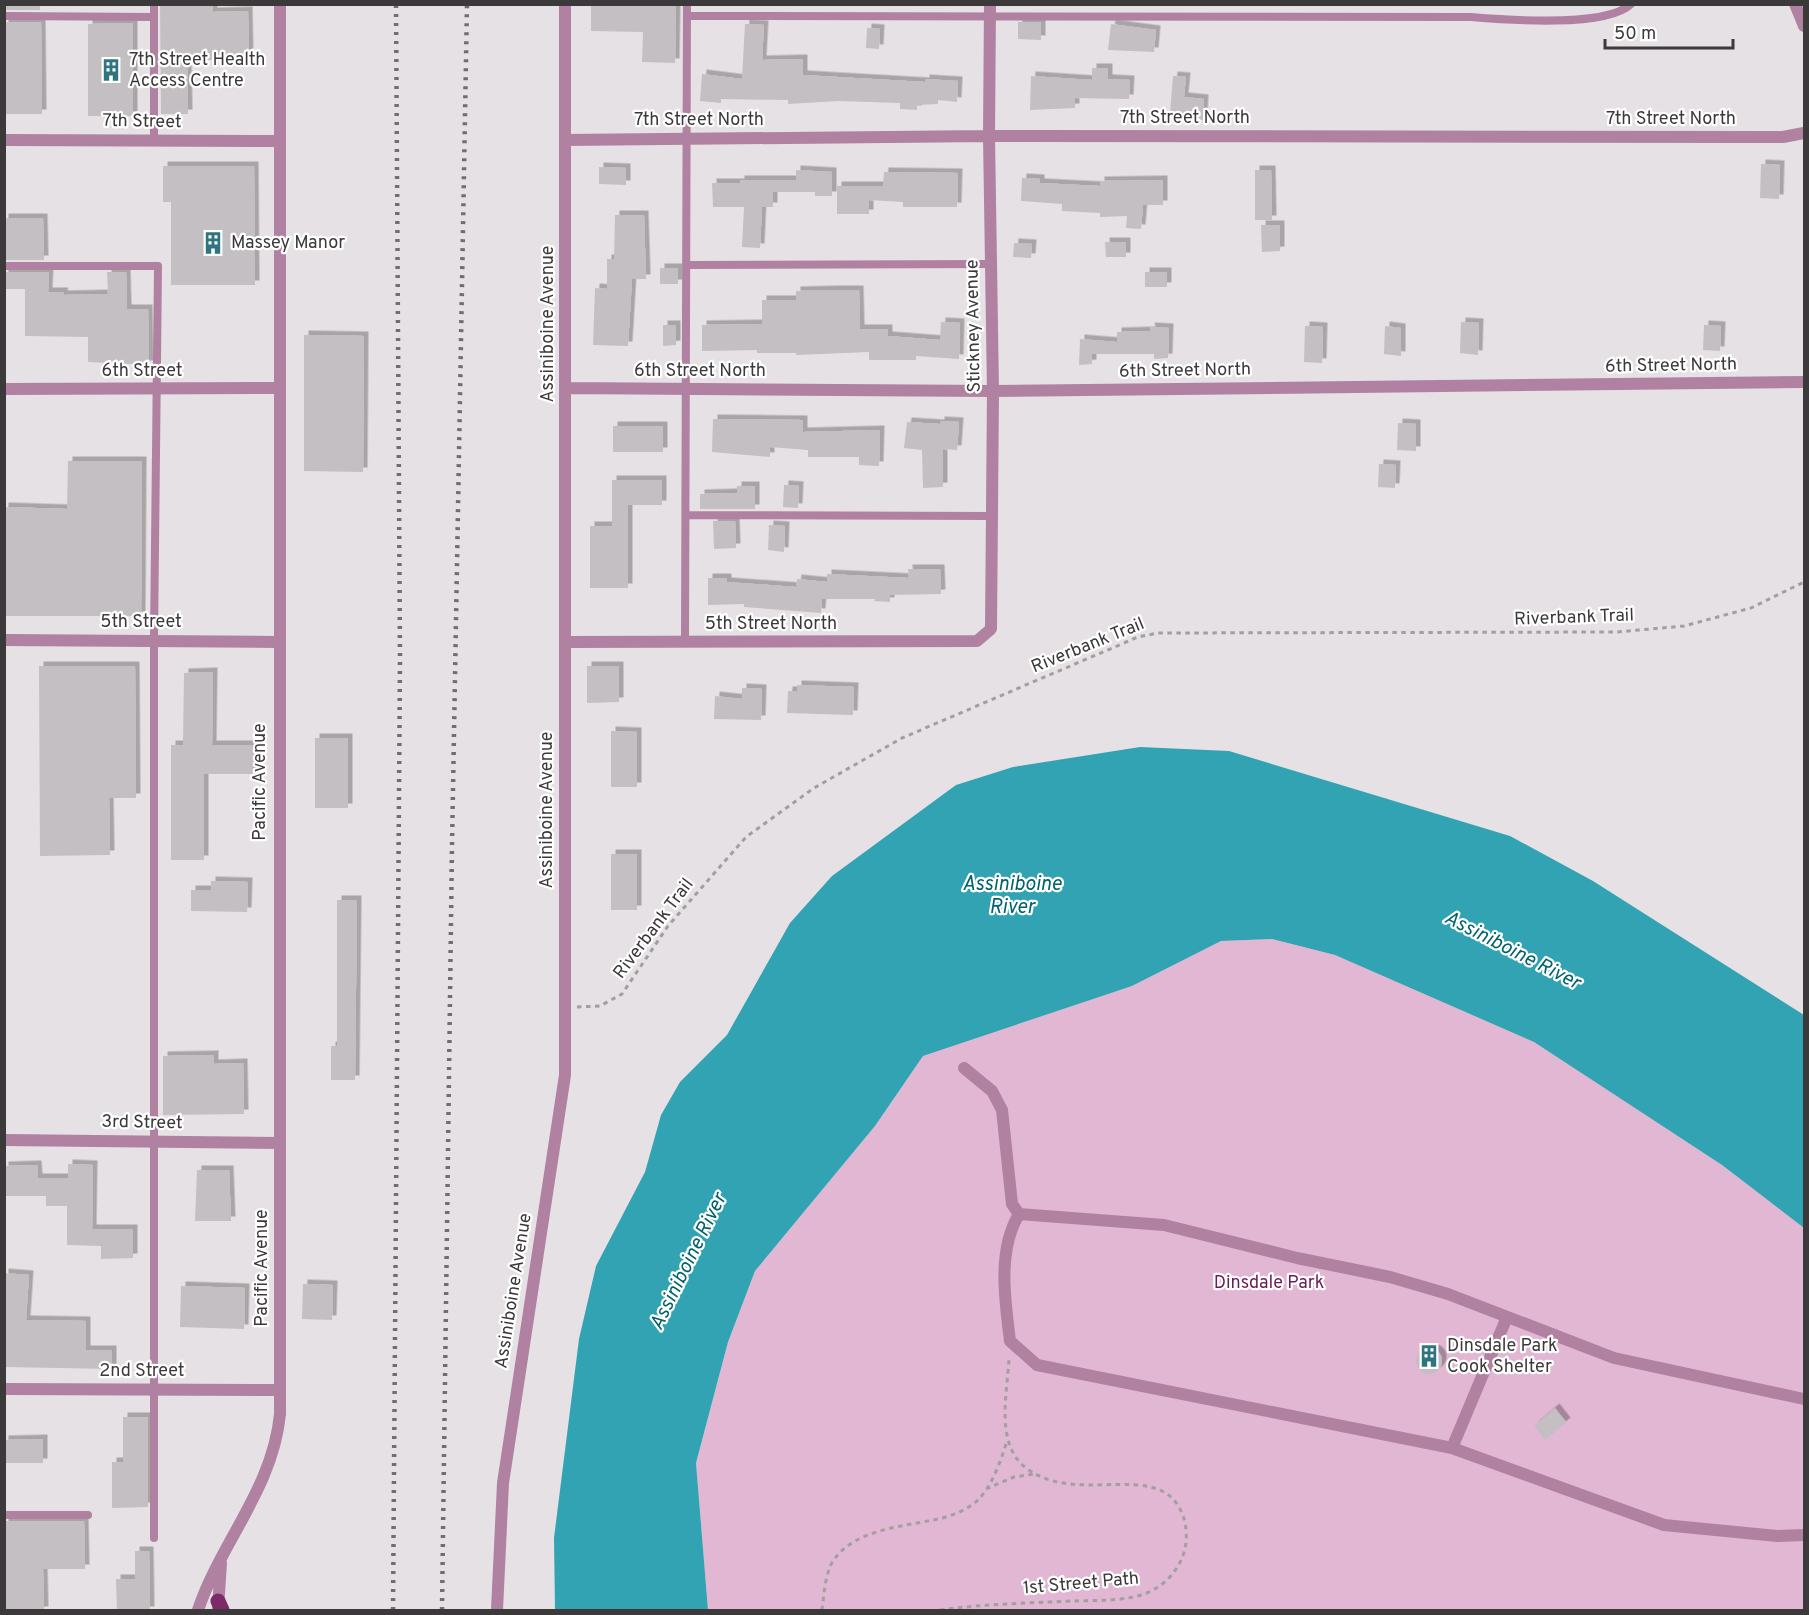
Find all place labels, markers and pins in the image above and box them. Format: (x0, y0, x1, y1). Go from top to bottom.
place label: 7th Street Health Access Centre (129, 49, 265, 93)
building icon: 7th Street Health Access Centre (98, 57, 124, 83)
building icon: Massey Manor (200, 230, 226, 256)
place label: Massey Manor (231, 232, 345, 255)
place label: Dinsdale Park Cook Shelter (1447, 1335, 1558, 1379)
building icon: Dinsdale Park Cook Shelter (1416, 1343, 1442, 1369)

